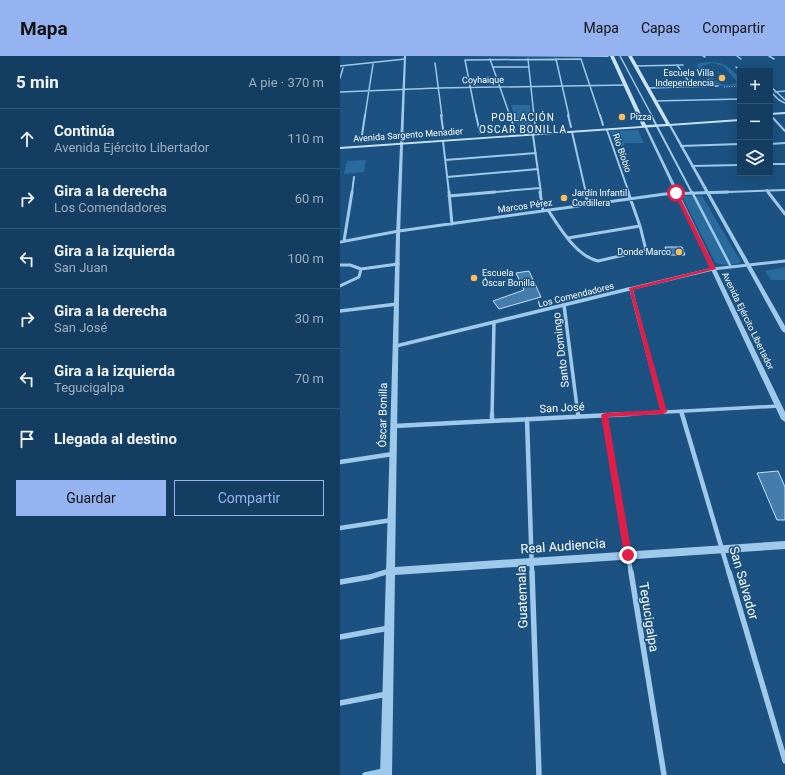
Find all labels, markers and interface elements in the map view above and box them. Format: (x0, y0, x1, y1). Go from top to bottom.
text: Mapa (20, 17, 68, 40)
text: Mapa (584, 20, 619, 36)
text: Capas (641, 20, 680, 36)
text: Compartir (702, 20, 765, 36)
place label: Escuela Villa Independencia (655, 68, 714, 88)
map controls (737, 68, 773, 176)
button: + (737, 68, 773, 104)
text: 5 min (16, 72, 59, 92)
marker: Escuela Villa Independencia (717, 73, 727, 83)
text: A pie · 370 m (249, 75, 324, 90)
street label: Coyhaique (462, 75, 504, 85)
button: − (737, 104, 773, 140)
district label: POBLACIÓN OSCAR BONILLA (479, 111, 567, 135)
marker: Pizza (617, 112, 627, 122)
place label: Pizza (630, 112, 652, 122)
text: Continúa (54, 122, 115, 140)
street label: Avenida Sargento Menadier (353, 126, 463, 144)
icon: ahead (16, 128, 38, 150)
text: 110 m (287, 131, 324, 146)
street label: Río Bíobio (611, 132, 633, 174)
text: Avenida Ejército Libertador (54, 140, 209, 155)
button: layers (737, 140, 773, 176)
text: Gira a la derecha (54, 182, 167, 200)
route start (667, 184, 685, 202)
icon: right (16, 188, 38, 210)
place label: Jardín Infantil Cordillera (572, 188, 627, 208)
text: 60 m (295, 191, 324, 206)
marker: Jardín Infantil Cordillera (559, 193, 569, 203)
street label: Marcos Pérez (497, 197, 553, 215)
text: Los Comendadores (54, 200, 167, 215)
text: Gira a la izquierda (54, 242, 175, 260)
place label: Donde Marco (617, 247, 671, 257)
marker: Donde Marco (674, 247, 684, 257)
icon: left (16, 248, 38, 270)
text: 100 m (287, 251, 324, 266)
text: San Juan (54, 260, 108, 275)
place label: Escuela Óscar Bonilla (482, 268, 535, 288)
street label: Avenida Ejército Libertador (720, 271, 776, 371)
marker: Escuela Óscar Bonilla (469, 273, 479, 283)
street label: Los Comendadores (537, 281, 615, 309)
text: Gira a la derecha (54, 302, 167, 320)
icon: right (16, 308, 38, 330)
text: 30 m (295, 311, 324, 326)
street label: Santo Domingo (550, 312, 572, 388)
text: San José (54, 320, 107, 335)
text: Gira a la izquierda (54, 362, 175, 380)
icon: left (16, 368, 38, 390)
text: 70 m (295, 371, 324, 386)
text: Tegucigalpa (54, 380, 124, 395)
street label: Óscar Bonilla (376, 383, 390, 447)
street label: San José (539, 400, 585, 416)
icon: arrive (16, 428, 38, 450)
text: Llegada al destino (54, 430, 177, 448)
button: Guardar (16, 480, 166, 516)
button: Compartir (174, 480, 324, 516)
street label: Real Audiencia (520, 536, 606, 556)
street label: San Salvador (726, 545, 762, 622)
route end (619, 546, 637, 564)
street label: Guatemala (513, 565, 531, 629)
street label: Tegucigalpa (636, 581, 662, 653)

